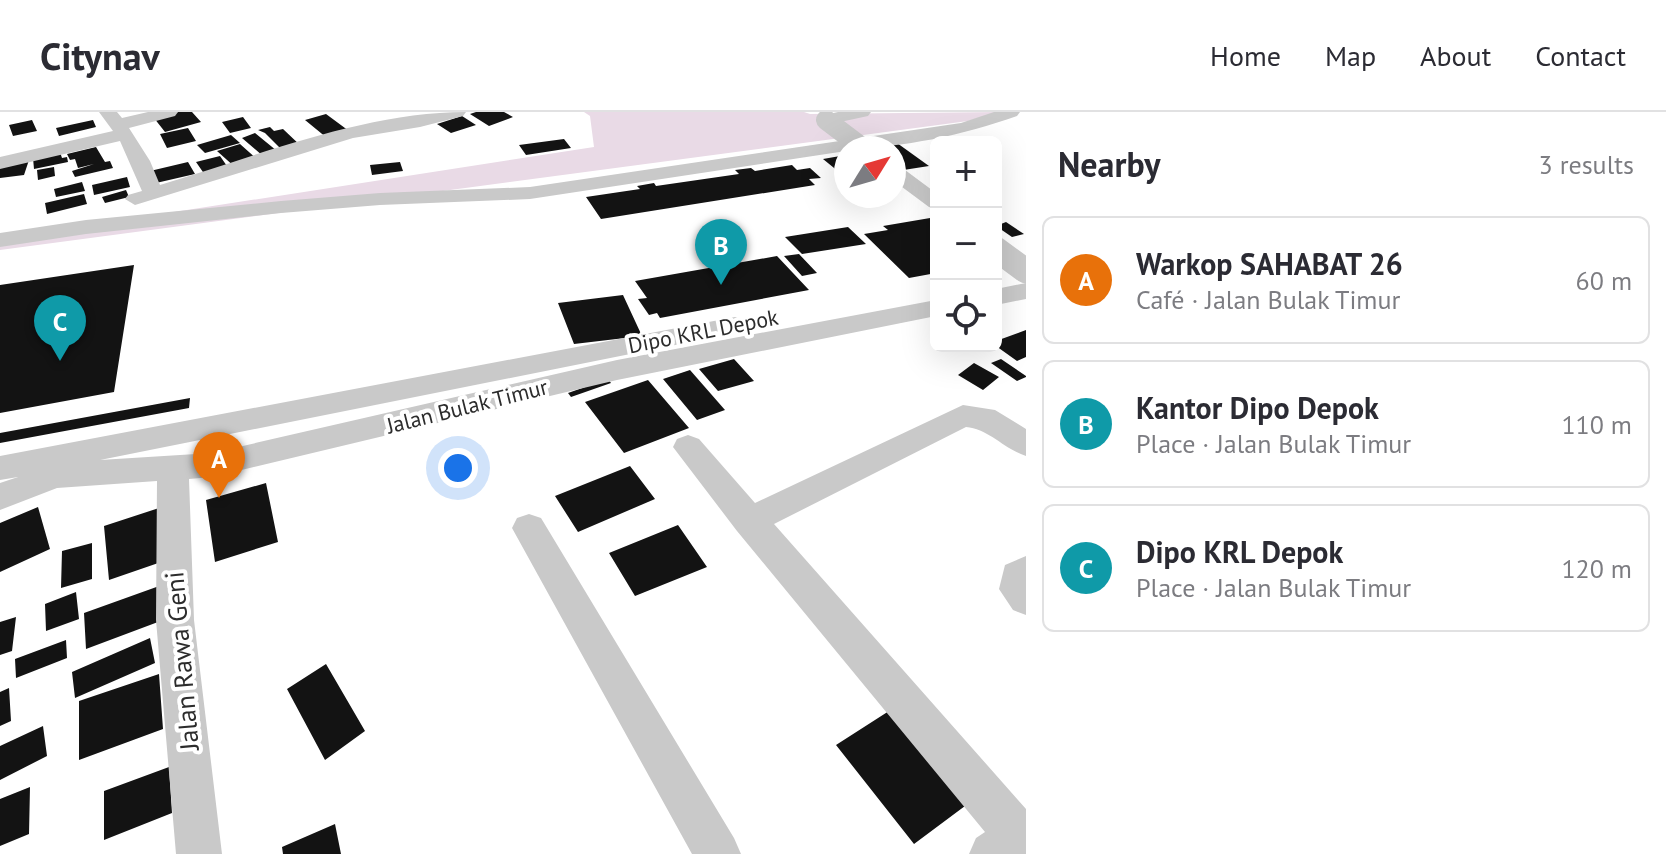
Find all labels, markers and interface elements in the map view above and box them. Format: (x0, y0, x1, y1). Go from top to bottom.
text: Citynav (40, 31, 160, 80)
text: Home (1210, 37, 1281, 74)
text: Map (1325, 37, 1376, 74)
text: About (1420, 37, 1491, 74)
text: Contact (1535, 37, 1626, 74)
north arrow (834, 136, 906, 208)
map controls (930, 136, 1002, 352)
button: + (930, 136, 1002, 208)
text: Nearby (1058, 142, 1160, 186)
text: 3 results (1539, 148, 1634, 181)
button: − (930, 208, 1002, 280)
pin: B (695, 219, 747, 285)
text: Warkop SAHABAT 26 (1136, 244, 1403, 283)
text: A (1078, 264, 1094, 297)
text: 60 m (1576, 264, 1632, 297)
button: locate (930, 280, 1002, 352)
text: Café · Jalan Bulak Timur (1136, 283, 1400, 316)
pin: C (34, 295, 86, 361)
street label: Dipo KRL Depok (625, 303, 781, 359)
street label: Jalan Bulak Timur (383, 372, 551, 440)
text: Kantor Dipo Depok (1136, 388, 1379, 427)
text: B (1078, 408, 1094, 441)
text: 110 m (1561, 408, 1632, 441)
text: Place · Jalan Bulak Timur (1136, 427, 1411, 460)
pin: A (193, 432, 245, 498)
your location (438, 448, 478, 488)
text: Dipo KRL Depok (1136, 532, 1343, 571)
text: C (1079, 552, 1093, 585)
text: 120 m (1561, 552, 1632, 585)
street label: Jalan Rawa Geni (157, 570, 206, 753)
text: Place · Jalan Bulak Timur (1136, 571, 1411, 604)

